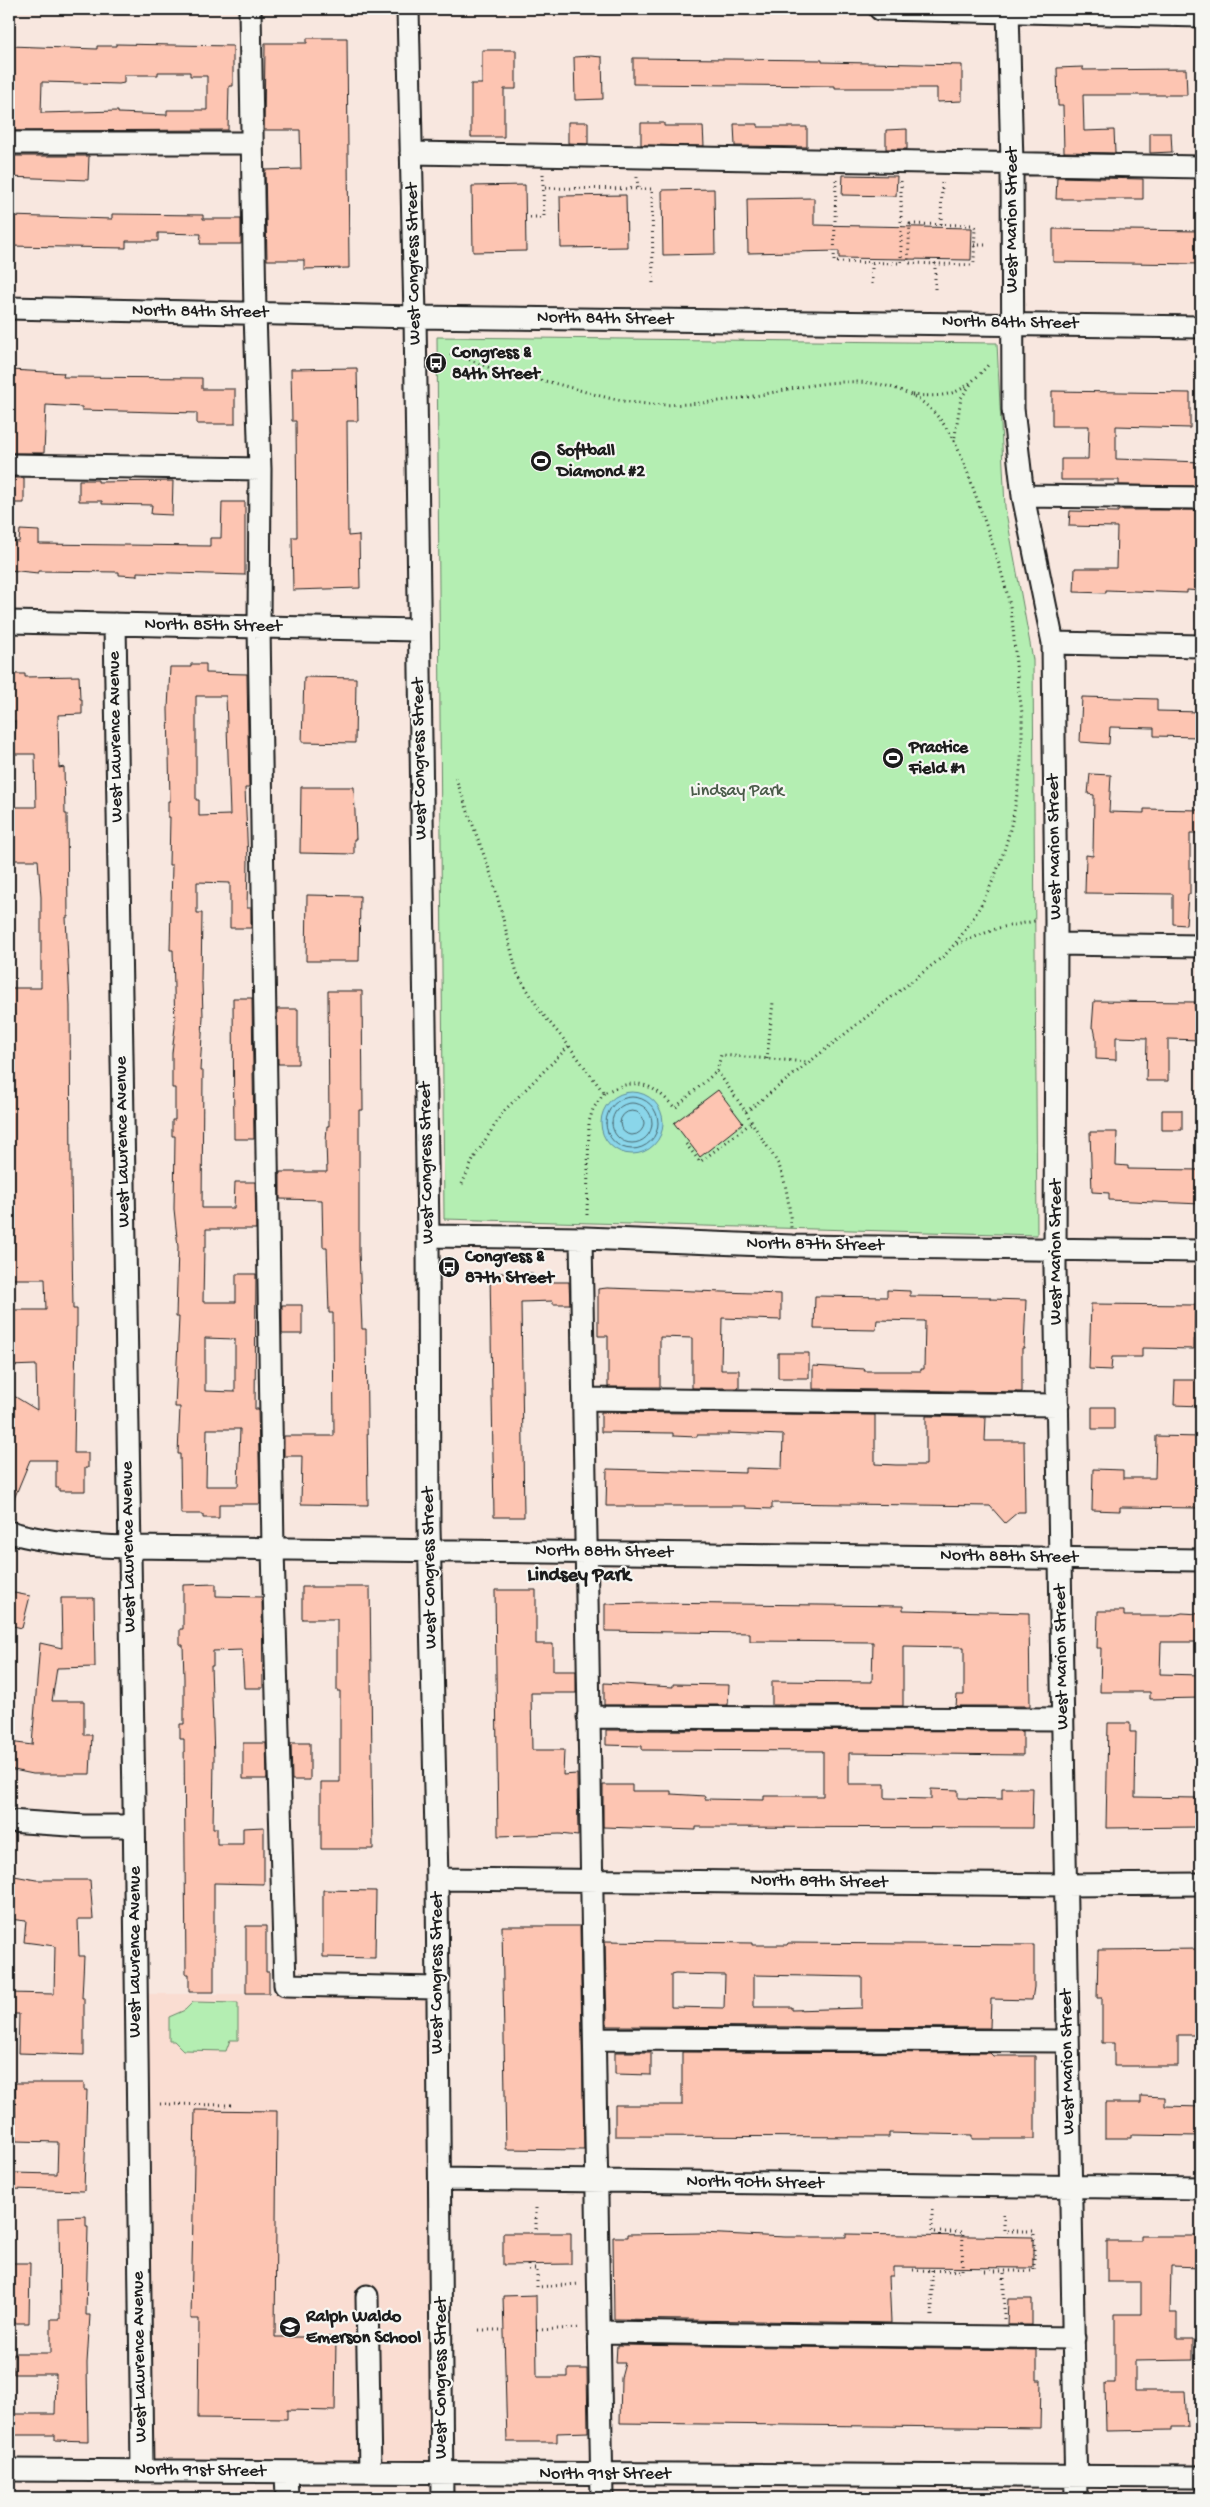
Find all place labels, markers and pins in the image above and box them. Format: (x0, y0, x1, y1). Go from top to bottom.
place label: Congress & 84th Street (451, 343, 541, 385)
bus stop icon: Congress & 84th Street (424, 351, 448, 375)
place label: Softball Diamond #2 (555, 441, 645, 483)
sports icon: Softball Diamond #2 (529, 449, 553, 473)
place label: Practice Field #1 (908, 738, 969, 780)
sports icon: Practice Field #1 (881, 746, 905, 770)
place label: Congress & 87th Street (464, 1247, 555, 1289)
bus stop icon: Congress & 87th Street (437, 1255, 461, 1279)
place label: Ralph Waldo Emerson School (305, 2307, 421, 2349)
school or university icon: Ralph Waldo Emerson School (278, 2315, 302, 2339)

